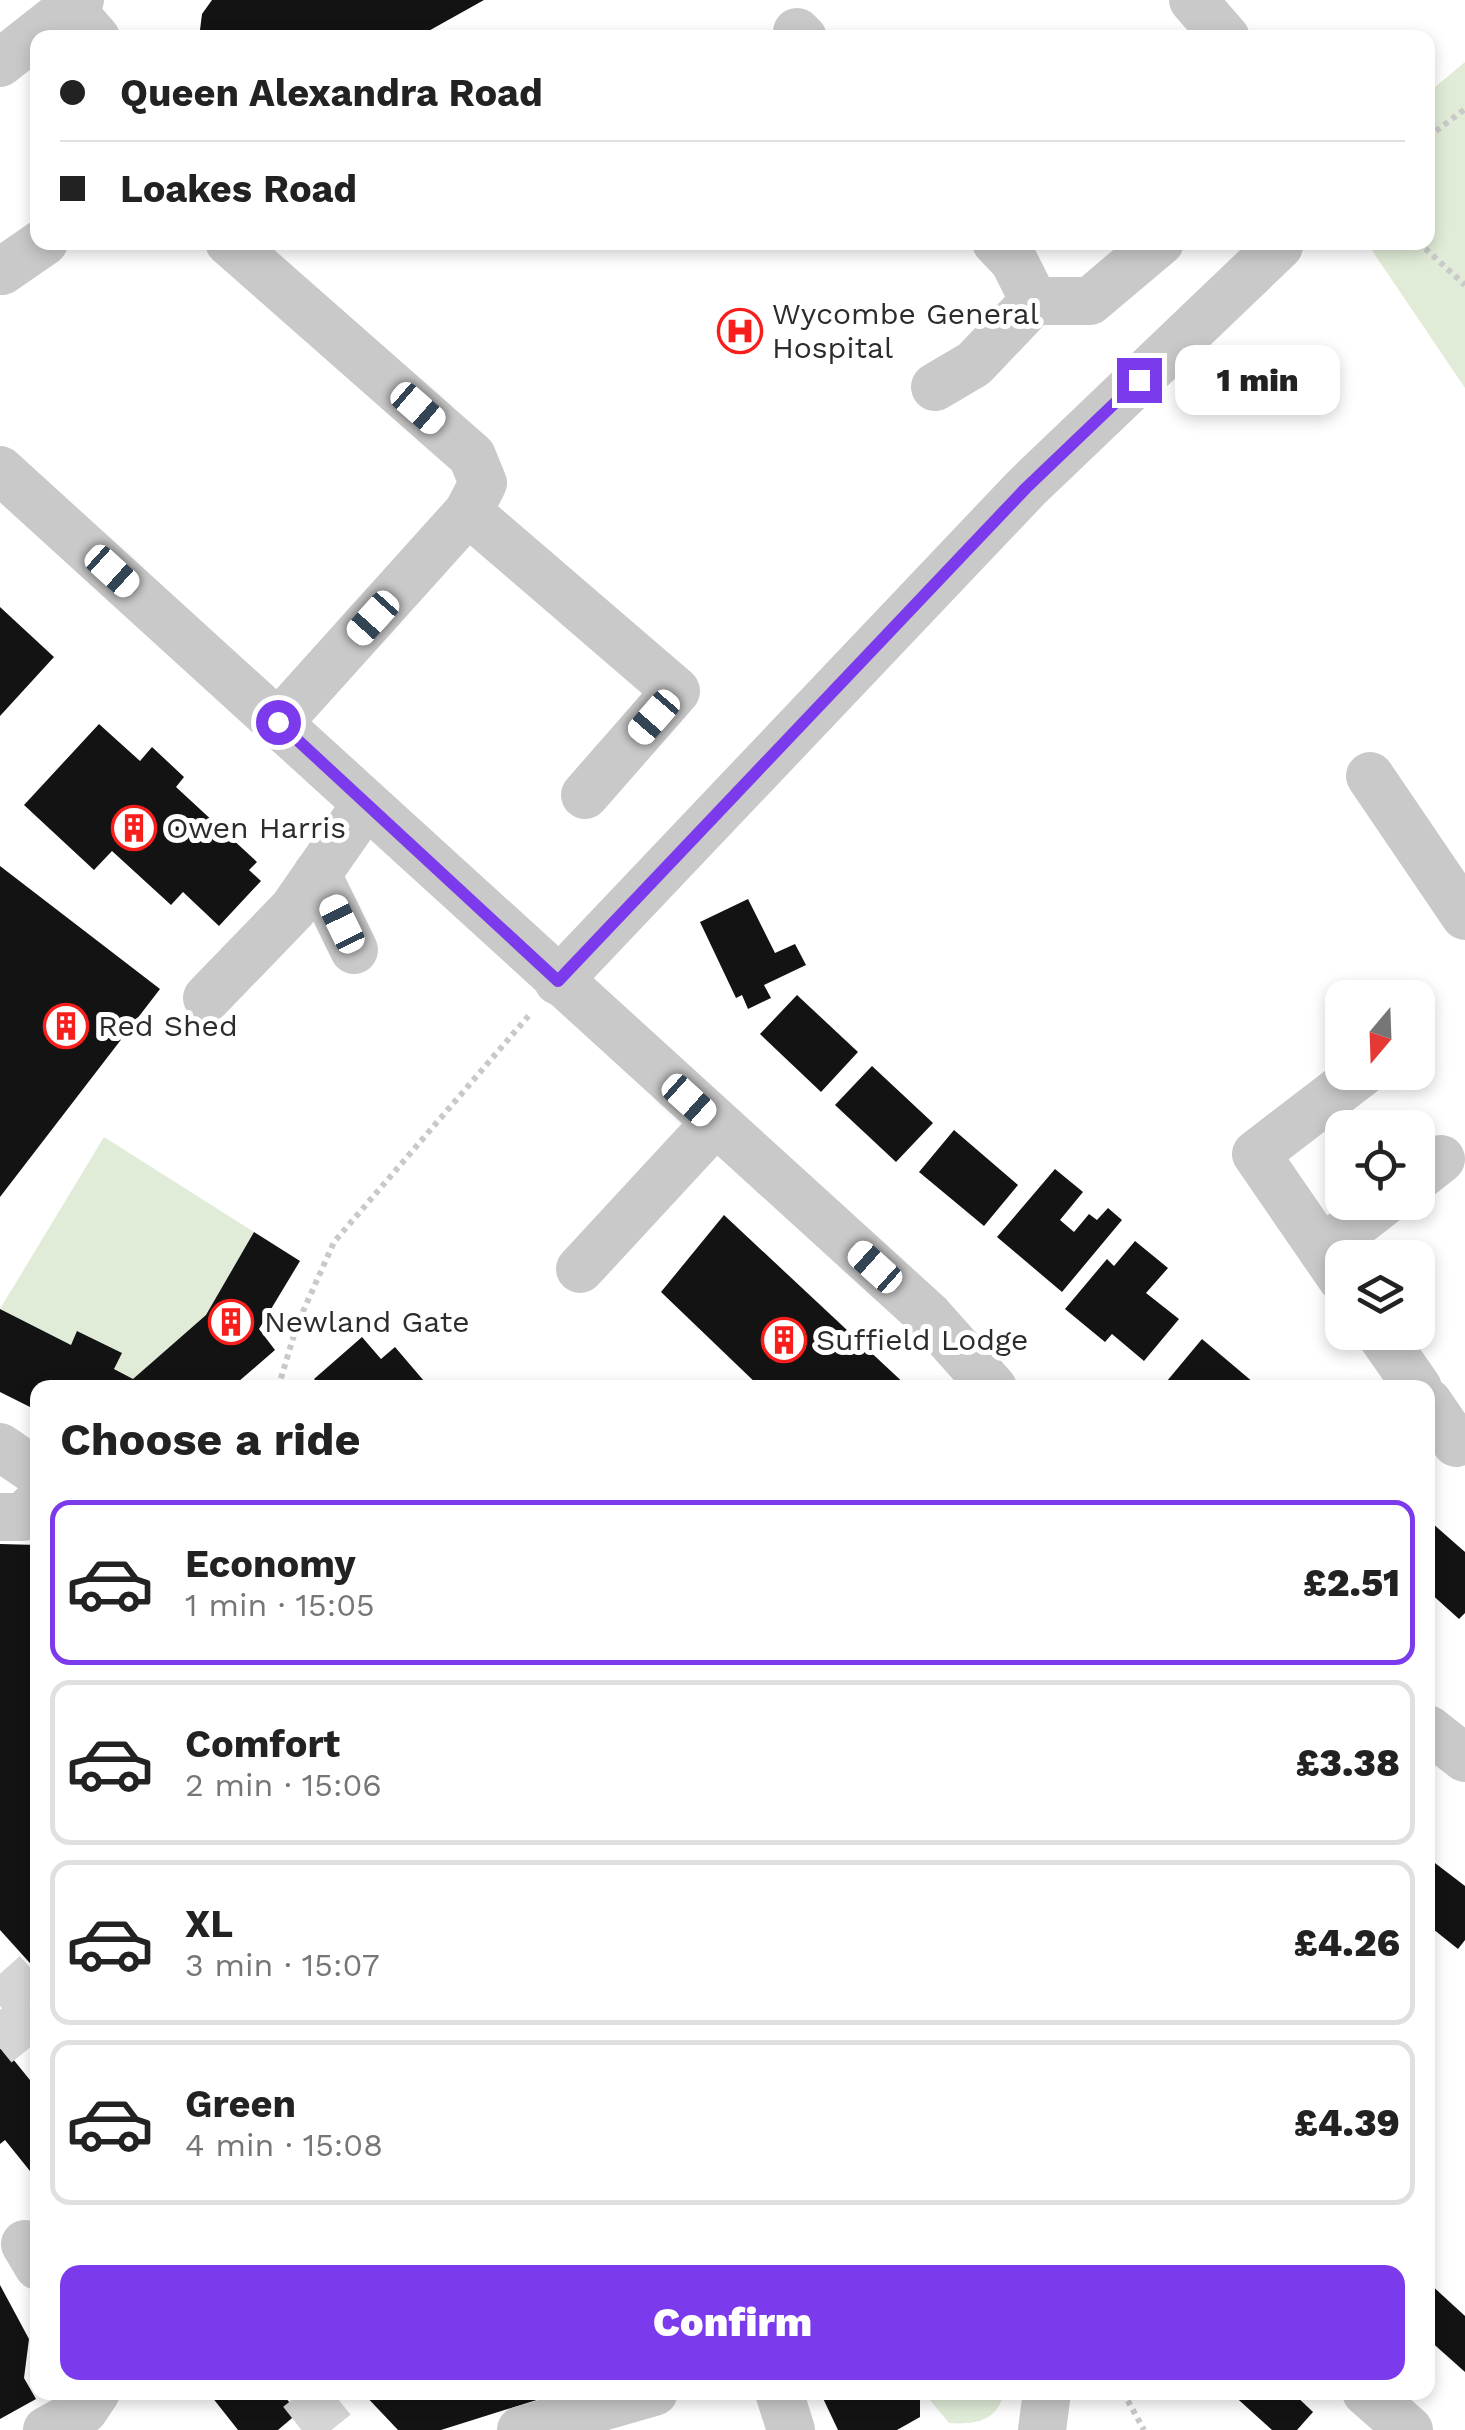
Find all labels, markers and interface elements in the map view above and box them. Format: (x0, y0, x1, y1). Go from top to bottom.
text: Queen Alexandra Road (120, 71, 543, 115)
text: Loakes Road (120, 167, 357, 211)
place label: Wycombe General Hospital (772, 296, 1039, 365)
hospital icon: Wycombe General Hospital (717, 308, 763, 354)
callout: 1 min (1174, 345, 1339, 415)
route end (1117, 358, 1162, 403)
text: 1 min (1216, 361, 1299, 399)
car (386, 377, 450, 439)
car (80, 540, 144, 602)
car (342, 586, 404, 650)
car (623, 685, 685, 749)
route start (256, 700, 301, 745)
building icon: Owen Harris (111, 805, 157, 851)
place label: Owen Harris (166, 810, 346, 845)
car (315, 890, 369, 958)
north arrow (1325, 980, 1435, 1090)
map controls (1325, 980, 1435, 1350)
building icon: Red Shed (43, 1003, 89, 1049)
place label: Red Shed (98, 1008, 238, 1043)
car (657, 1069, 721, 1131)
button: locate (1325, 1110, 1435, 1220)
car (843, 1236, 907, 1298)
button: layers (1325, 1240, 1435, 1350)
building icon: Newland Gate (208, 1299, 254, 1345)
place label: Newland Gate (264, 1304, 470, 1339)
building icon: Suffield Lodge (761, 1317, 807, 1363)
place label: Suffield Lodge (816, 1322, 1028, 1357)
text: Choose a ride (60, 1413, 360, 1466)
icon: car (65, 1538, 155, 1628)
text: Economy (185, 1542, 356, 1586)
text: £2.51 (1303, 1561, 1400, 1605)
text: 1 min · 15:05 (185, 1586, 375, 1624)
icon: car (65, 1718, 155, 1808)
text: Comfort (185, 1722, 340, 1766)
text: £3.38 (1296, 1741, 1400, 1785)
text: 2 min · 15:06 (185, 1766, 382, 1804)
icon: car (65, 1898, 155, 1988)
text: XL (185, 1902, 233, 1946)
text: £4.26 (1294, 1921, 1400, 1965)
text: 3 min · 15:07 (185, 1946, 380, 1984)
icon: car (65, 2078, 155, 2168)
text: Green (185, 2082, 296, 2126)
text: £4.39 (1294, 2101, 1400, 2145)
text: 4 min · 15:08 (185, 2126, 383, 2164)
button: Confirm (60, 2265, 1405, 2380)

